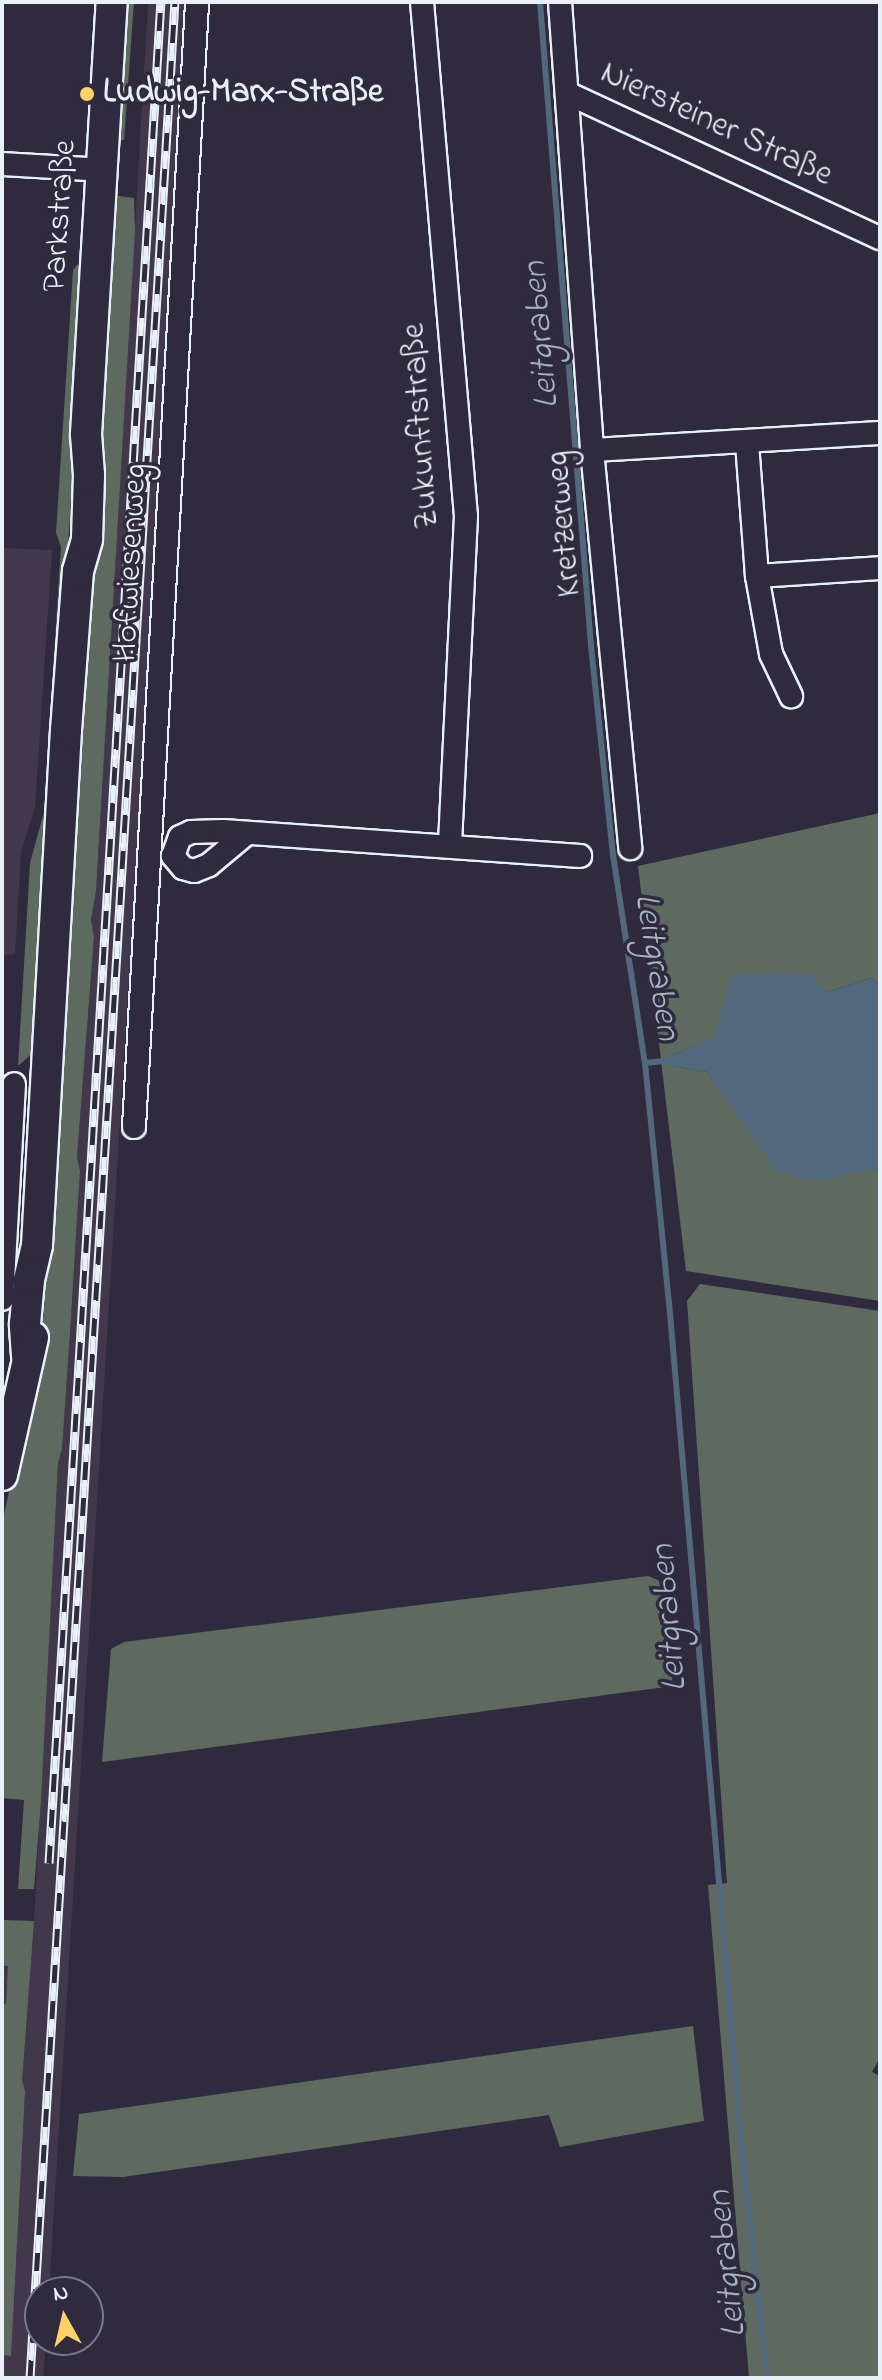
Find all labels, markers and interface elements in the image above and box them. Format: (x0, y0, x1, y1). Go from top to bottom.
street label: Niersteiner Straße (594, 53, 838, 197)
place label: Ludwig-Marx-Straße (103, 74, 383, 114)
marker: Ludwig-Marx-Straße (78, 85, 96, 103)
street label: Parkstraße (35, 139, 87, 293)
water label: Leitgraben (514, 260, 570, 410)
street label: Zukunftstraße (394, 322, 450, 530)
street label: Kretzerweg (538, 449, 592, 599)
street label: Hofwiesenweg (106, 463, 158, 663)
water label: Leitgraben (623, 891, 689, 1043)
water label: Leitgraben (642, 1543, 698, 1693)
water label: Leitgraben (699, 2188, 757, 2340)
north arrow (24, 2276, 104, 2356)
text: N (51, 2277, 71, 2311)

